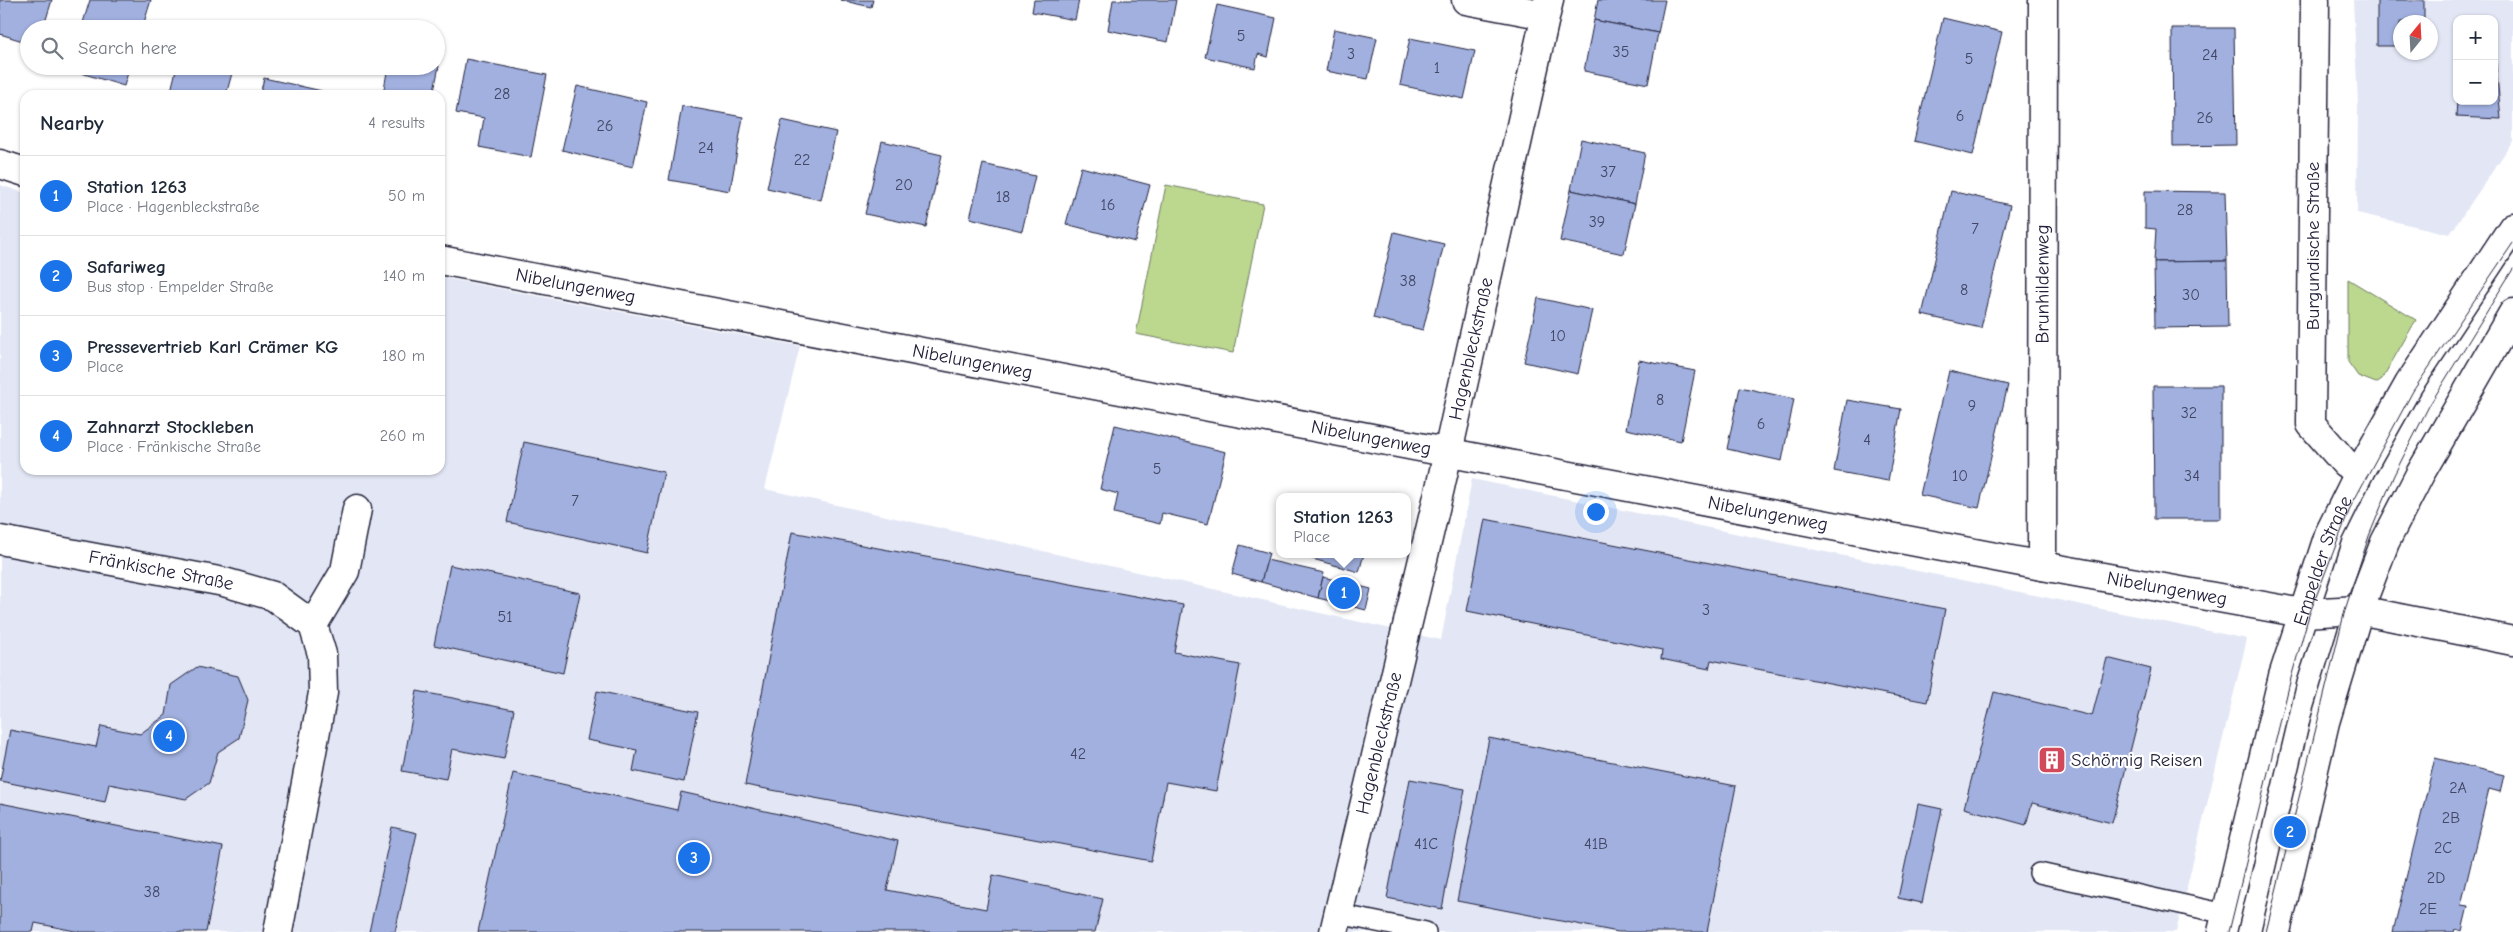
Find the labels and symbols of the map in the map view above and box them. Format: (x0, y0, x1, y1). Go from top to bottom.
north arrow (2393, 15, 2438, 60)
house number: 5 (1237, 27, 1245, 45)
house number: 35 (1613, 43, 1629, 61)
house number: 3 (1347, 45, 1355, 63)
house number: 24 (2202, 46, 2218, 64)
house number: 5 (1965, 50, 1973, 68)
house number: 1 (1434, 59, 1440, 77)
house number: 28 (494, 85, 510, 103)
house number: 6 (1956, 107, 1964, 125)
house number: 26 (2196, 109, 2214, 127)
house number: 26 (596, 117, 614, 135)
house number: 24 (698, 139, 714, 157)
house number: 22 (794, 151, 810, 169)
street label: Burgundische Straße (2302, 162, 2324, 330)
house number: 37 (1600, 163, 1616, 181)
house number: 20 (895, 176, 913, 194)
house number: 18 (996, 188, 1010, 206)
house number: 16 (1100, 196, 1116, 214)
house number: 28 (2177, 201, 2193, 219)
house number: 39 (1589, 213, 1605, 231)
house number: 7 (1971, 220, 1979, 238)
street label: Brunhildenweg (2031, 224, 2054, 344)
street label: Nibelungenweg (514, 264, 637, 308)
house number: 38 (1400, 272, 1416, 290)
street label: Hagenbleckstraße (1444, 275, 1498, 422)
house number: 8 (1960, 281, 1968, 299)
house number: 30 (2182, 286, 2200, 304)
house number: 10 (1550, 327, 1566, 345)
street label: Nibelungenweg (911, 339, 1034, 384)
house number: 8 (1656, 391, 1664, 409)
house number: 9 (1968, 397, 1976, 415)
house number: 32 (2181, 404, 2197, 422)
house number: 6 (1757, 415, 1765, 433)
street label: Nibelungenweg (1309, 416, 1433, 460)
house number: 4 (1863, 431, 1871, 449)
house number: 5 (1153, 460, 1161, 478)
house number: 10 (1952, 467, 1968, 485)
house number: 34 (2184, 467, 2200, 485)
street label: Nibelungenweg (1706, 491, 1830, 536)
house number: 7 (571, 492, 579, 510)
street label: Empelder Straße (2289, 492, 2357, 629)
your location (1583, 499, 1609, 525)
street label: Fränkische Straße (87, 546, 236, 595)
street label: Nibelungenweg (2105, 567, 2229, 610)
pin: 1 (1328, 574, 1360, 612)
house number: 3 (1702, 601, 1710, 619)
house number: 51 (497, 608, 513, 626)
street label: Hagenbleckstraße (1351, 670, 1407, 817)
pin: 4 (153, 717, 185, 755)
house number: 42 (1070, 745, 1086, 763)
building icon: Schörnig Reisen (2037, 745, 2067, 775)
place label: Schörnig Reisen (2071, 749, 2202, 771)
house number: 2A (2449, 779, 2467, 797)
house number: 2B (2442, 809, 2460, 827)
pin: 2 (2274, 813, 2306, 851)
house number: 41C (1414, 835, 1438, 853)
house number: 41B (1584, 835, 1608, 853)
pin: 3 (678, 839, 710, 877)
house number: 2C (2434, 839, 2452, 857)
house number: 2D (2427, 869, 2445, 887)
house number: 38 (144, 883, 160, 901)
house number: 2E (2419, 900, 2437, 918)

